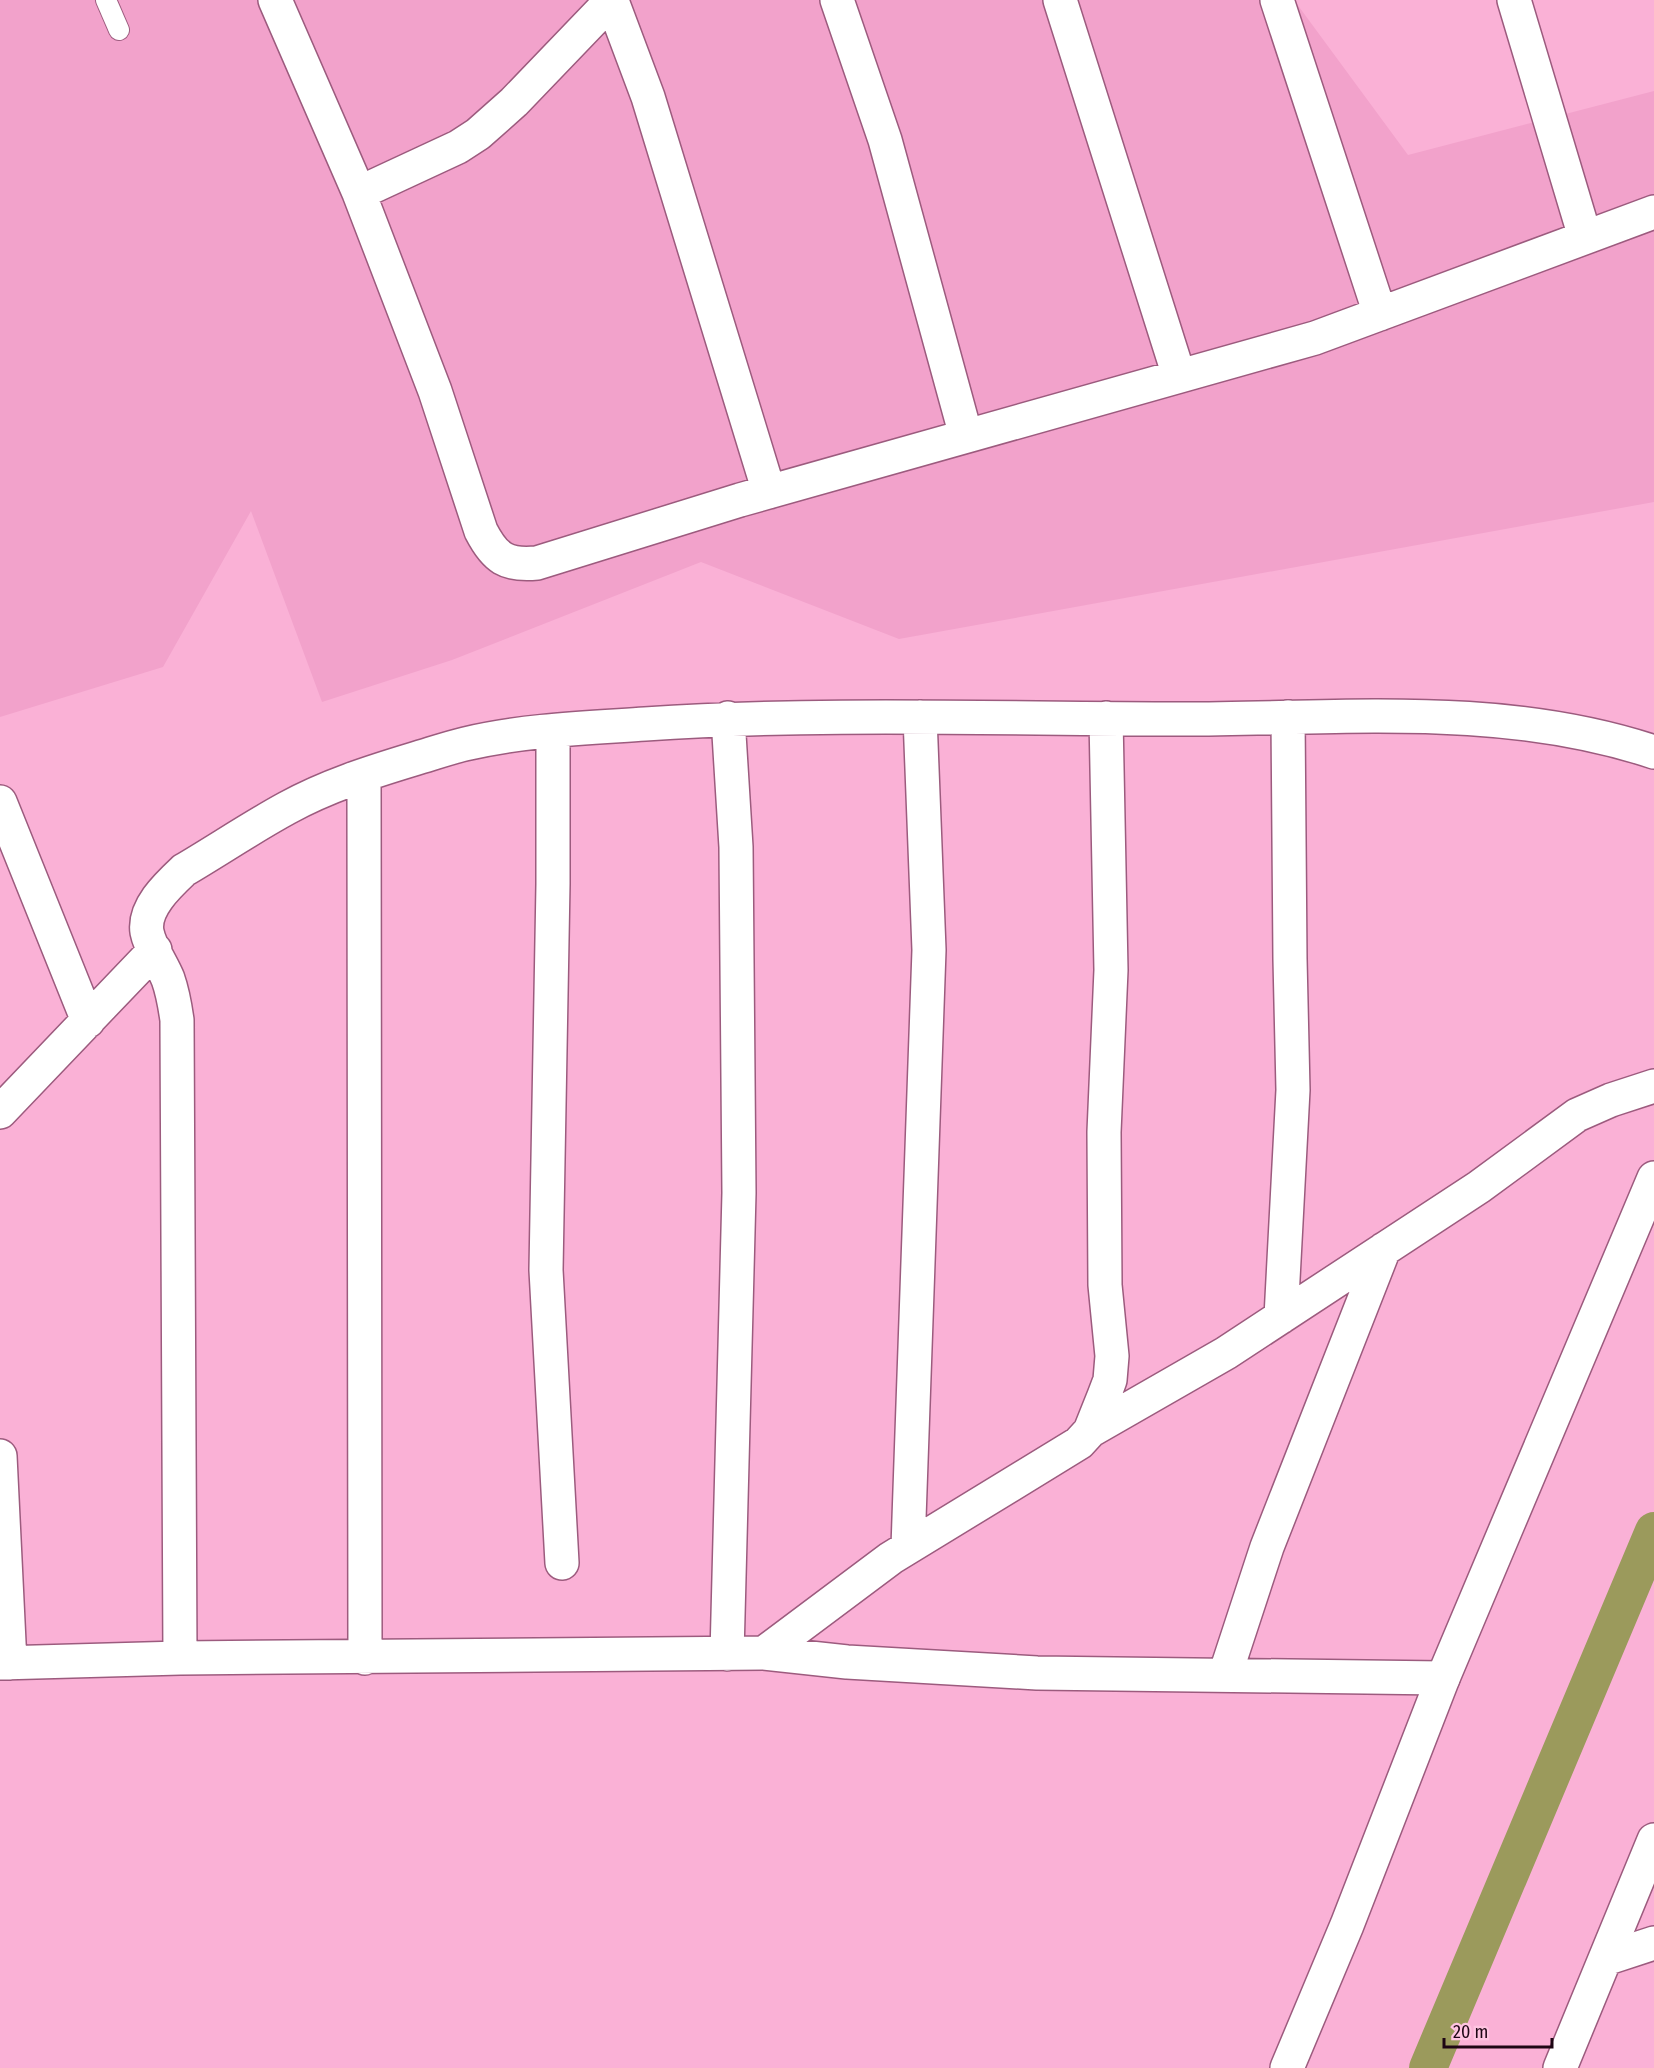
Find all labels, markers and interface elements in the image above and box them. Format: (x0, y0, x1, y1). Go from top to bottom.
scale bar (1444, 2011, 1552, 2049)
text: 20 m (1453, 2021, 1488, 2043)

